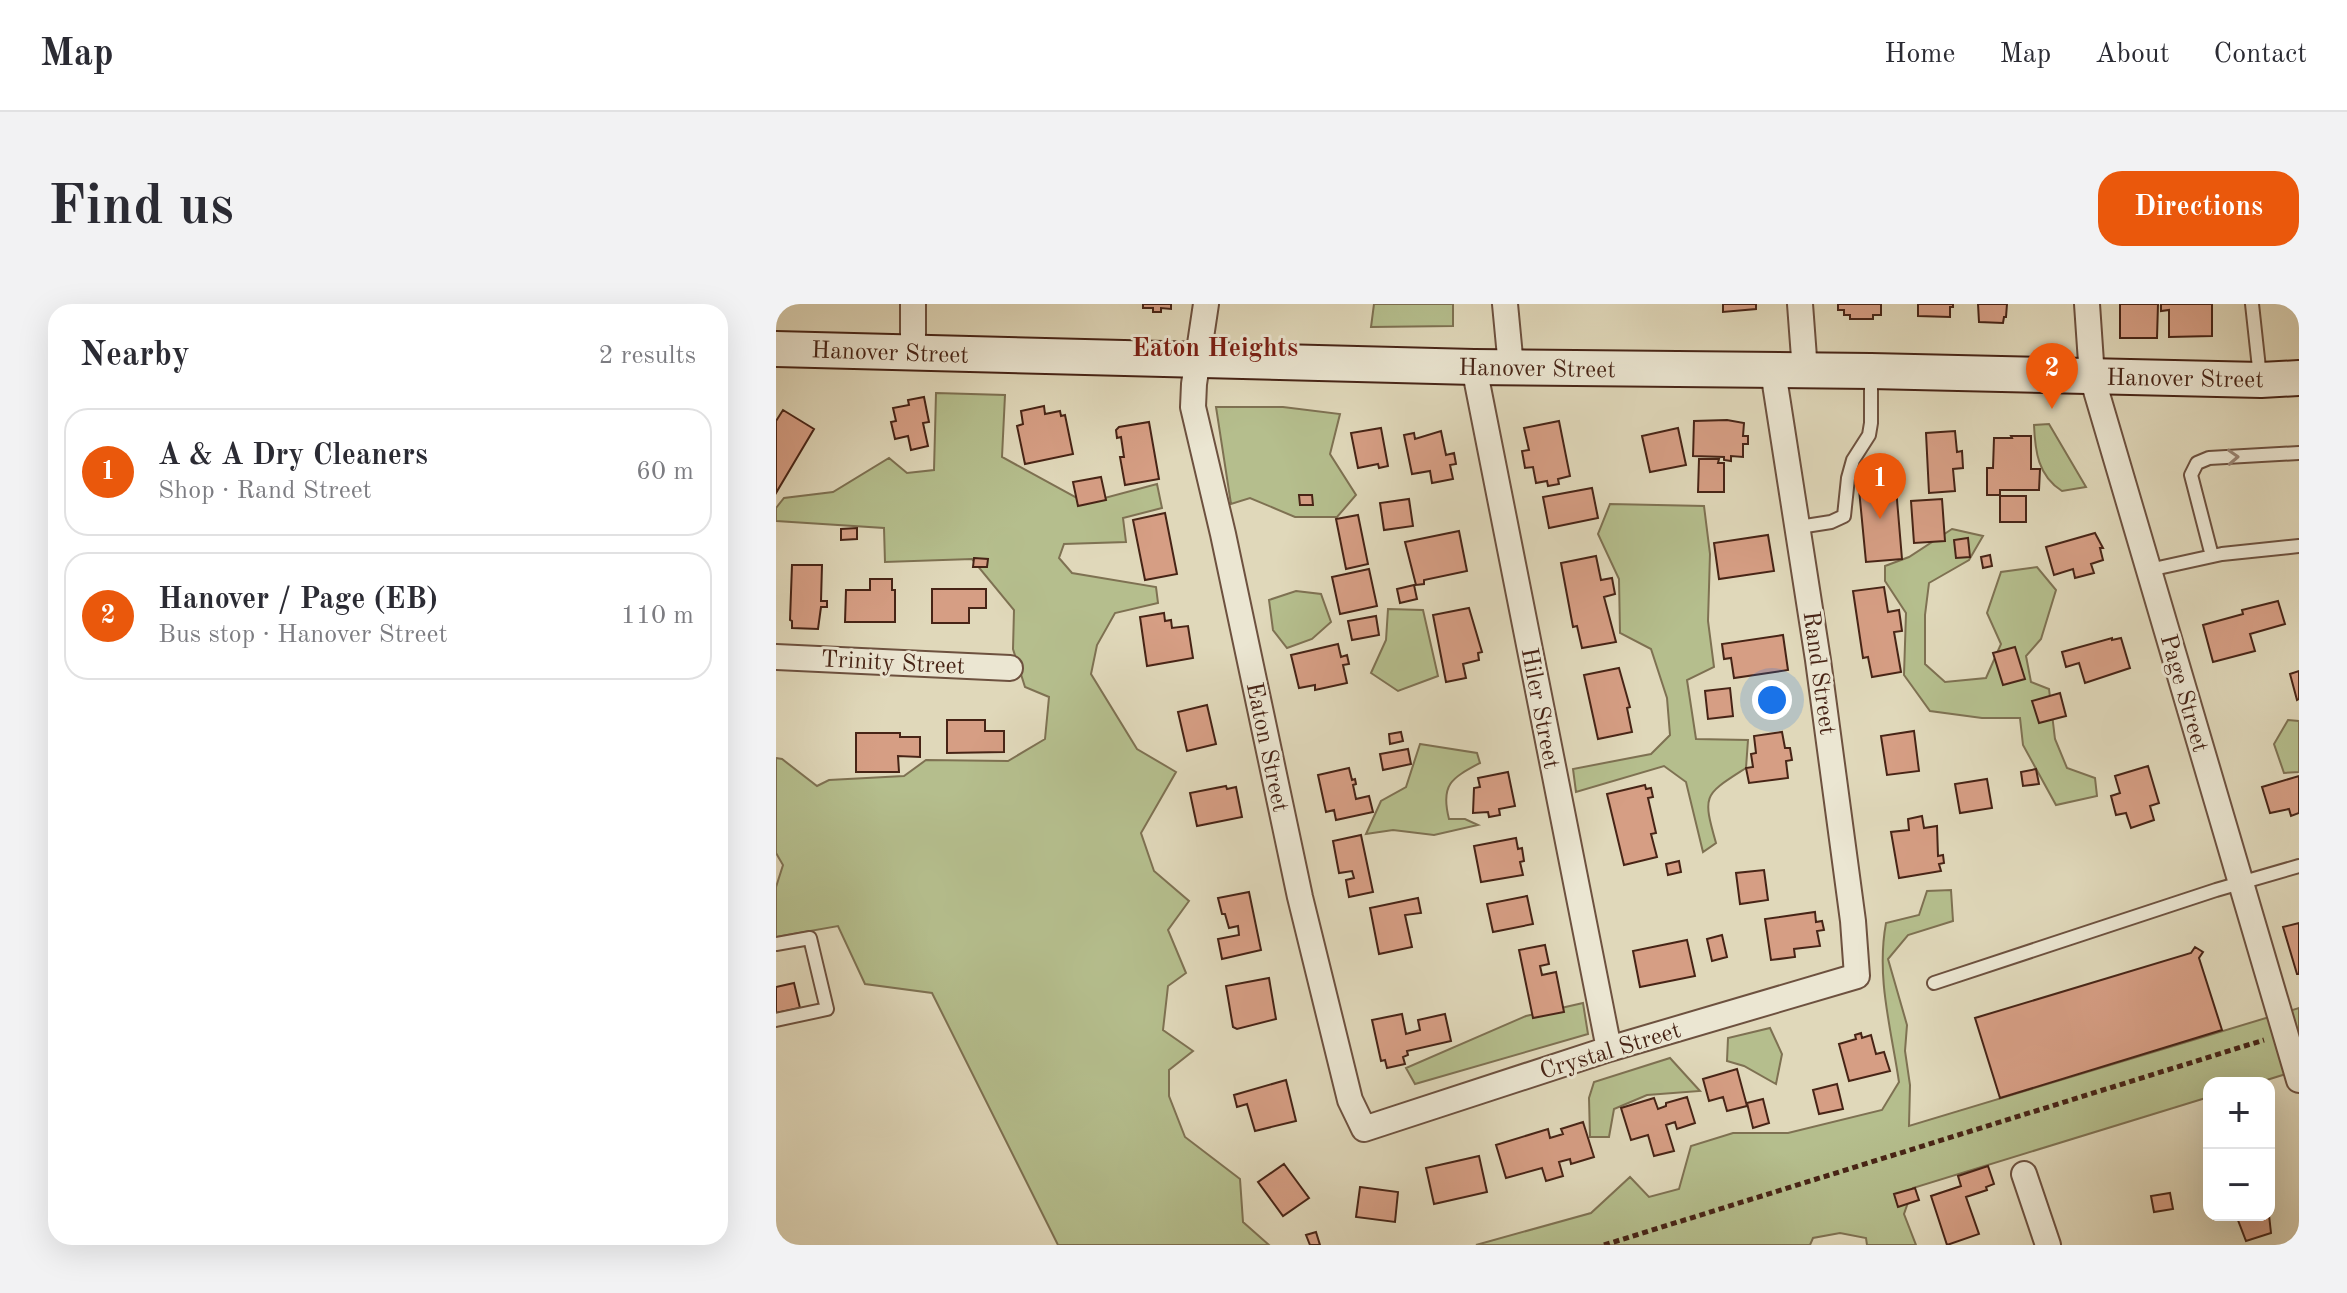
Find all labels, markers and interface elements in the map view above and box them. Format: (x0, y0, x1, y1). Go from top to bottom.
text: Map (40, 36, 114, 74)
text: Home (1884, 41, 1955, 69)
text: Map (1999, 41, 2051, 69)
text: About (2095, 41, 2170, 69)
text: Contact (2214, 41, 2307, 69)
button: Directions (2098, 171, 2299, 246)
text: Find us (48, 180, 234, 236)
district label: Eaton Heights (1132, 336, 1298, 362)
text: Nearby (80, 339, 190, 373)
street label: Hanover Street (811, 339, 969, 369)
text: 2 results (598, 343, 696, 369)
pin: 2 (2026, 343, 2078, 409)
street label: Hanover Street (1458, 357, 1616, 383)
street label: Hanover Street (2106, 367, 2264, 393)
text: A & A Dry Cleaners (158, 441, 428, 471)
one-way arrow (2227, 448, 2240, 465)
pin: 1 (1854, 453, 1906, 519)
text: 1 (100, 459, 116, 485)
text: 60 m (636, 459, 694, 485)
text: Shop · Rand Street (158, 478, 372, 504)
text: Hanover / Page (EB) (158, 585, 438, 615)
text: 2 (100, 603, 116, 629)
text: 110 m (621, 603, 694, 629)
street label: Rand Street (1797, 610, 1839, 737)
text: Bus stop · Hanover Street (158, 622, 447, 648)
street label: Page Street (2155, 632, 2211, 755)
street label: Hiler Street (1516, 646, 1563, 771)
street label: Trinity Street (820, 648, 966, 680)
street label: Eaton Street (1241, 680, 1292, 814)
your location (1752, 680, 1792, 720)
street label: Crystal Street (1537, 1019, 1684, 1085)
map controls (2203, 1077, 2275, 1221)
button: + (2203, 1077, 2275, 1149)
button: − (2203, 1149, 2275, 1221)

